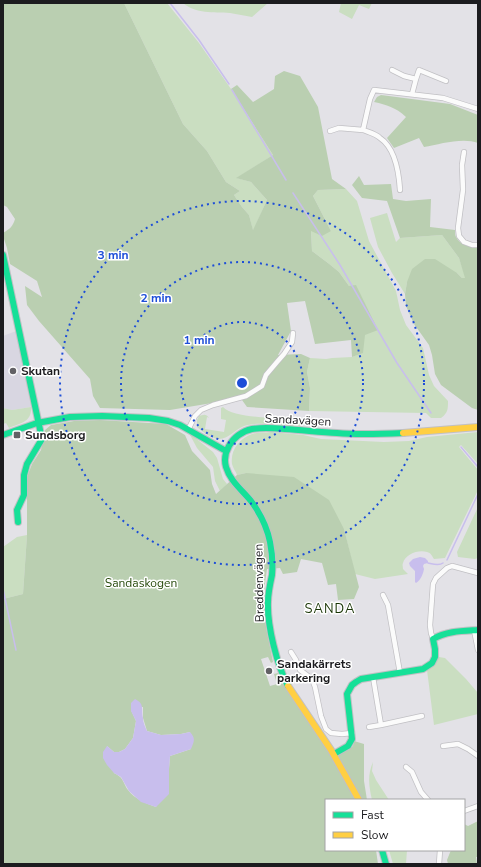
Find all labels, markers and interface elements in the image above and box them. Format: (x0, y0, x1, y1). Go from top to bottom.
text: 3 min (97, 247, 129, 263)
text: 2 min (140, 290, 172, 306)
text: 1 min (183, 332, 215, 348)
place label: Skutan (21, 363, 60, 379)
marker: Skutan (8, 366, 18, 376)
centre of rings (235, 376, 249, 390)
street label: Sandavägen (264, 410, 332, 430)
place label: Sundsborg (25, 427, 86, 443)
marker: Sundsborg (12, 430, 22, 440)
street label: Breddenvägen (250, 544, 268, 622)
park label: Sandaskogen (105, 575, 177, 591)
district label: SANDA (304, 600, 356, 618)
place label: Sandakärrets parkering (277, 656, 351, 686)
marker: Sandakärrets parkering (264, 666, 274, 676)
legend (325, 799, 465, 851)
text: Fast (361, 807, 384, 823)
text: Slow (361, 827, 389, 843)

